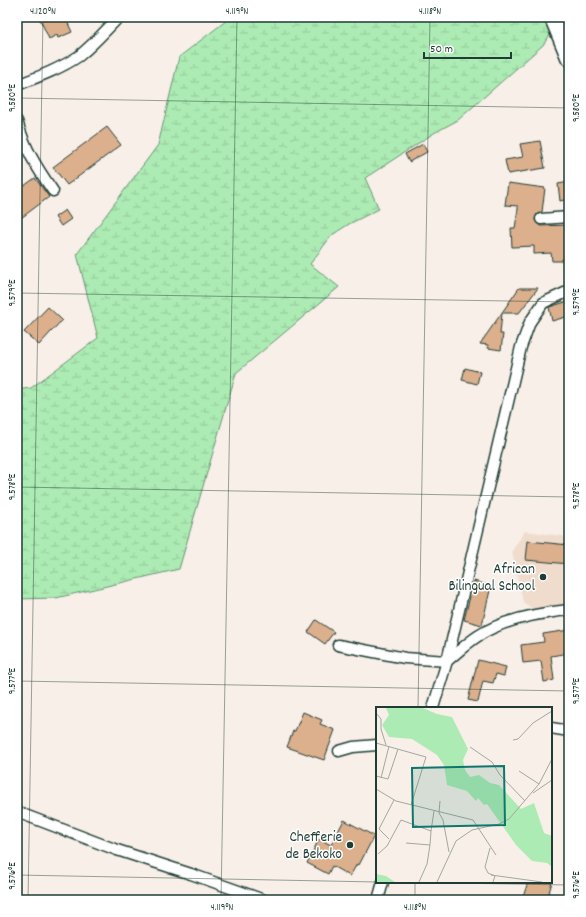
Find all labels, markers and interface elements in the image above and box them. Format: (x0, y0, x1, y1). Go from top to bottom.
text: 4.120°N (30, 5, 56, 19)
text: 4.119°N (226, 5, 249, 19)
text: 4.118°N (419, 5, 441, 19)
scale bar (424, 34, 511, 60)
text: 50 m (430, 41, 453, 58)
text: 9.580°E (6, 84, 20, 112)
text: 9.580°E (570, 94, 584, 122)
text: 9.579°E (6, 279, 20, 307)
text: 9.579°E (570, 288, 584, 316)
text: 9.578°E (6, 473, 20, 500)
text: 9.578°E (570, 482, 584, 509)
place label: African Bilingual School (448, 559, 535, 598)
marker: African Bilingual School (538, 572, 548, 582)
text: 9.577°E (6, 667, 20, 694)
text: 9.577°E (570, 677, 584, 704)
inset map (376, 707, 552, 883)
place label: Chefferie de Bekoko (286, 827, 342, 866)
marker: Chefferie de Bekoko (345, 840, 355, 850)
text: 9.576°E (6, 862, 20, 890)
text: 9.576°E (570, 871, 584, 899)
text: 4.119°N (211, 901, 234, 915)
text: 4.118°N (404, 901, 426, 915)

